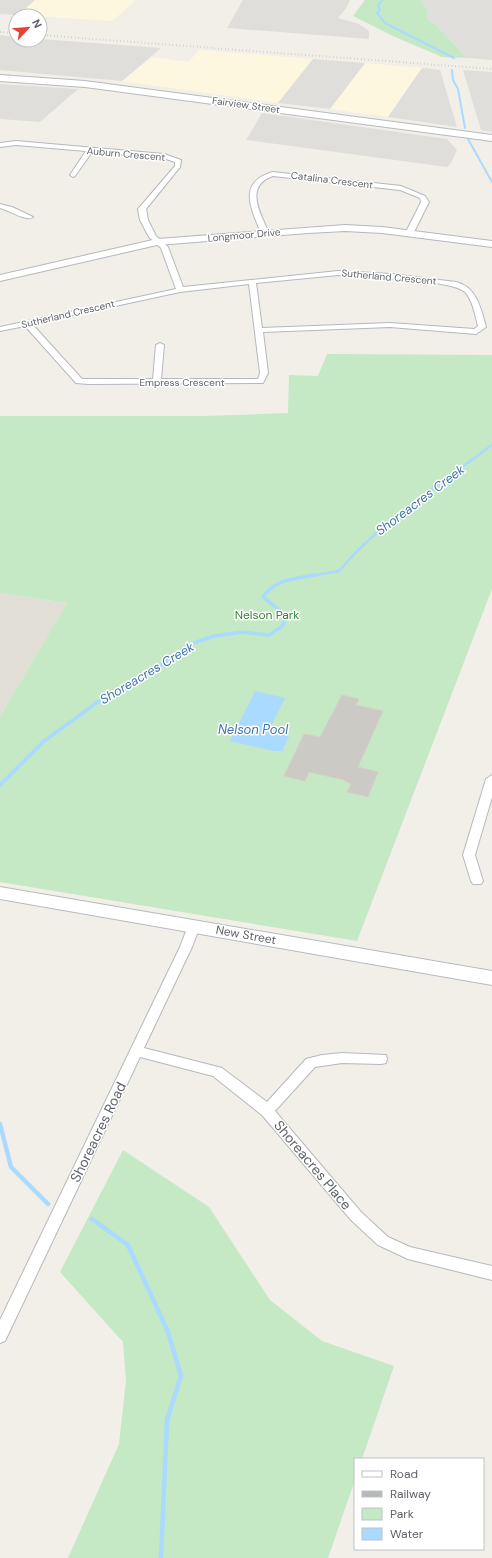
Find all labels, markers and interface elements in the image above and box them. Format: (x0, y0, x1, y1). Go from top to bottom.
north arrow (8, 8, 48, 48)
text: N (29, 17, 45, 30)
street label: Fairview Street (211, 94, 281, 116)
street label: Auburn Crescent (86, 144, 166, 164)
street label: Catalina Crescent (290, 169, 374, 192)
street label: Longmoor Drive (207, 225, 281, 245)
street label: Sutherland Crescent (341, 266, 437, 288)
street label: Sutherland Crescent (20, 297, 116, 331)
street label: Empress Crescent (139, 376, 225, 389)
water label: Shoreacres Creek (372, 461, 468, 539)
park label: Nelson Park (235, 607, 299, 623)
water label: Shoreacres Creek (97, 638, 198, 708)
water label: Nelson Pool (218, 721, 289, 738)
street label: New Street (214, 922, 278, 948)
street label: Shoreacres Road (66, 1079, 130, 1185)
street label: Shoreacres Place (270, 1117, 356, 1213)
legend (354, 1458, 484, 1550)
text: Road (390, 1466, 418, 1482)
text: Railway (390, 1486, 431, 1502)
text: Park (390, 1506, 414, 1522)
text: Water (390, 1526, 424, 1542)

